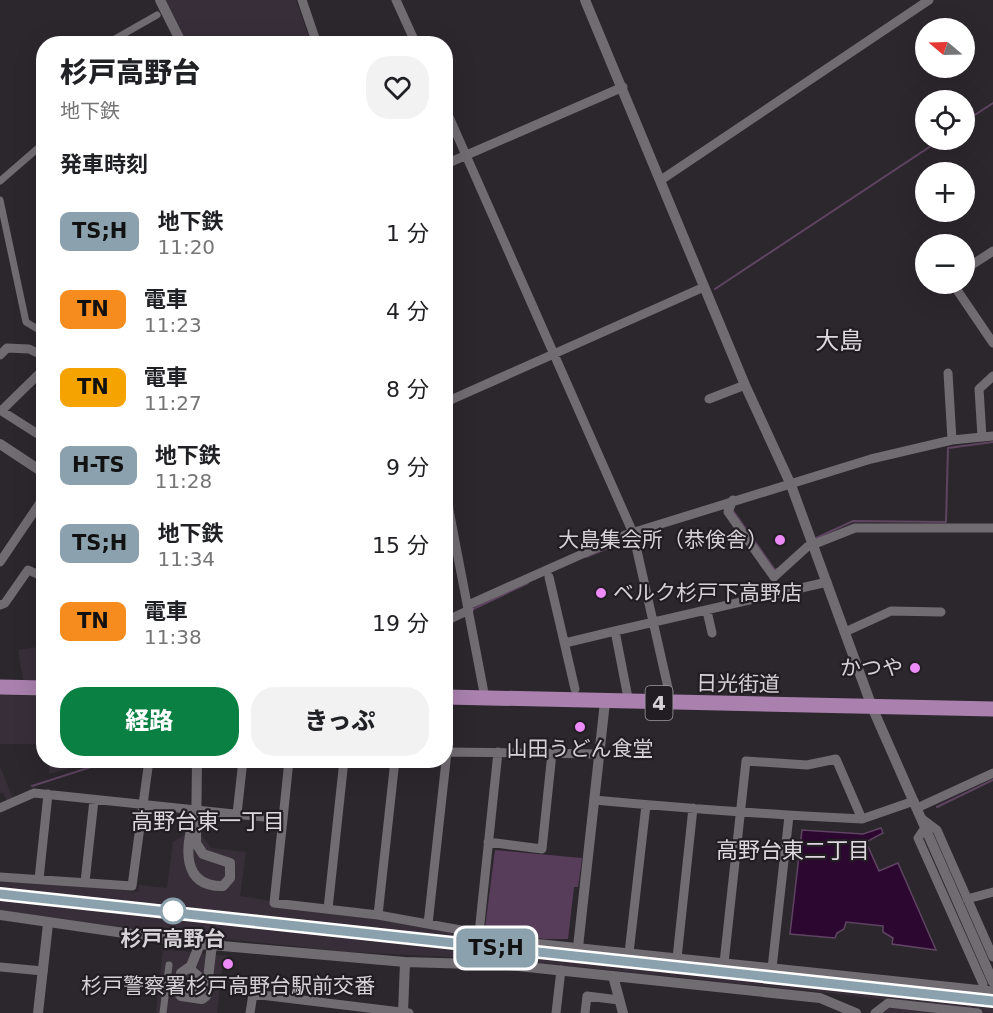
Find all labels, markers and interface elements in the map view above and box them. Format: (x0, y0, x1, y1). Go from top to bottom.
north arrow (915, 18, 975, 78)
map controls (915, 18, 975, 294)
text: 杉戸高野台 (60, 56, 200, 89)
button: heart (366, 56, 429, 119)
button: locate (915, 90, 975, 150)
text: 地下鉄 (60, 99, 120, 123)
text: 発車時刻 (60, 152, 148, 177)
button: + (915, 162, 975, 222)
text: 地下鉄 (157, 209, 223, 234)
text: TS;H (72, 219, 127, 243)
text: 1 分 (386, 221, 429, 246)
button: − (915, 234, 975, 294)
text: 11:20 (157, 235, 215, 259)
text: 電車 (144, 287, 188, 312)
text: TN (77, 297, 109, 321)
text: 4 分 (386, 299, 429, 324)
text: 11:23 (144, 313, 202, 337)
district label: 大島 (815, 327, 863, 355)
text: 電車 (144, 365, 188, 390)
text: TN (77, 375, 109, 399)
text: 8 分 (386, 377, 429, 402)
text: 11:27 (144, 391, 202, 415)
text: 地下鉄 (155, 443, 221, 468)
text: H-TS (72, 453, 125, 477)
text: 9 分 (386, 455, 429, 480)
text: 11:28 (155, 469, 212, 493)
text: 地下鉄 (157, 521, 223, 546)
place label: 大島集会所（恭倹舎） (558, 528, 768, 552)
text: TS;H (72, 531, 127, 555)
text: 15 分 (372, 533, 429, 558)
marker: 大島集会所（恭倹舎） (773, 533, 787, 547)
text: 11:34 (157, 547, 215, 571)
place label: ベルク杉戸下高野店 (613, 581, 802, 605)
marker: ベルク杉戸下高野店 (594, 586, 608, 600)
text: 電車 (144, 599, 188, 624)
text: TN (77, 609, 109, 633)
text: 19 分 (372, 611, 429, 636)
text: 11:38 (144, 625, 202, 649)
place label: かつや (840, 656, 903, 680)
marker: かつや (908, 661, 922, 675)
street label: 日光街道 (696, 671, 780, 697)
road number: 4 (646, 686, 672, 720)
button: 経路 (60, 687, 239, 756)
button: きっぷ (251, 687, 429, 756)
marker: 山田うどん食堂 (573, 720, 587, 734)
place label: 山田うどん食堂 (507, 737, 654, 761)
district label: 高野台東一丁目 (131, 809, 285, 834)
district label: 高野台東二丁目 (716, 838, 870, 863)
marker: 杉戸高野台 (160, 898, 186, 924)
place label: 杉戸高野台 (121, 927, 226, 951)
line badge: TS;H (454, 928, 538, 968)
text: TS;H (468, 936, 524, 960)
marker: 杉戸警察署杉戸高野台駅前交番 (221, 957, 235, 971)
place label: 杉戸警察署杉戸高野台駅前交番 (81, 974, 375, 998)

